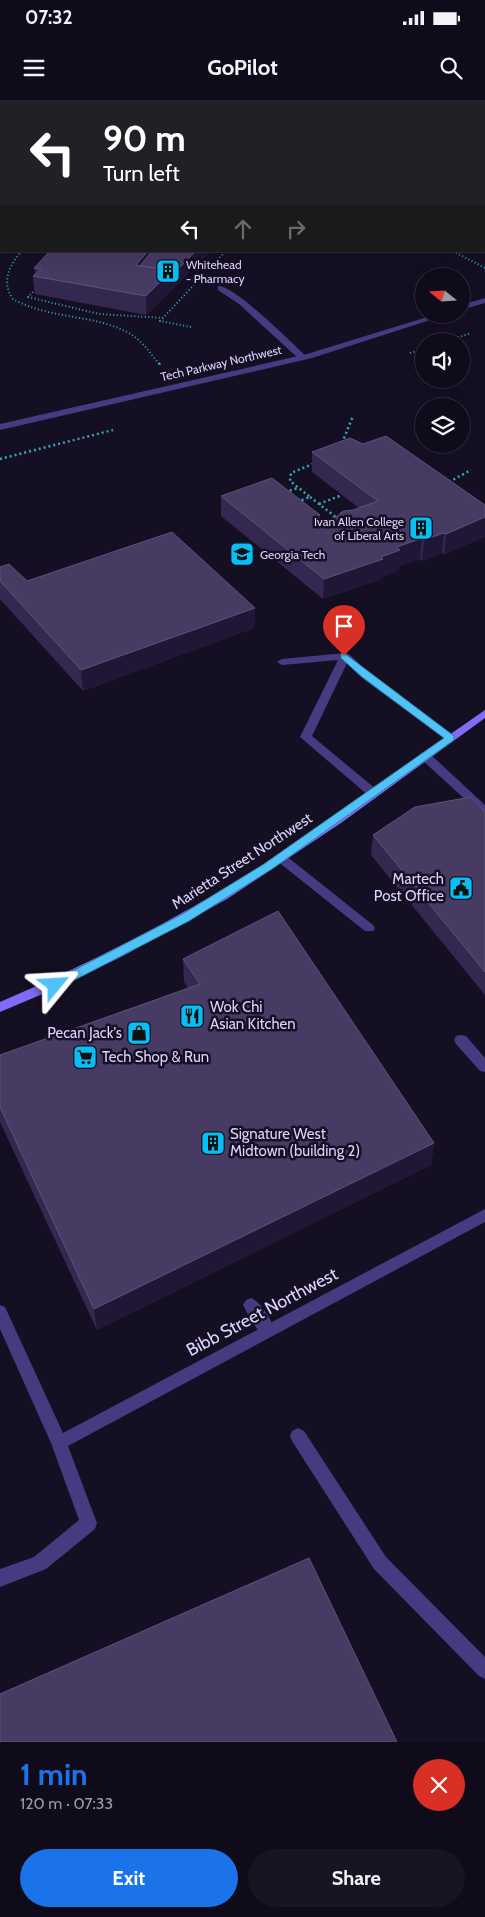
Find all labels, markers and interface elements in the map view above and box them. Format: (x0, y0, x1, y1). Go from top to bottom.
text: 07:32 (25, 6, 73, 29)
icon: menu (20, 54, 48, 82)
text: GoPilot (207, 54, 278, 81)
icon: search (437, 54, 465, 82)
text: 90 m (103, 117, 186, 160)
icon: left (20, 120, 85, 185)
text: Turn left (103, 160, 180, 187)
icon: left (176, 215, 204, 243)
icon: ahead (229, 215, 257, 243)
icon: right (282, 215, 310, 243)
place label: Whitehead - Pharmacy (186, 257, 244, 286)
building icon: Whitehead - Pharmacy (155, 258, 181, 284)
north arrow (415, 268, 470, 322)
map controls (415, 268, 470, 453)
button: sound (415, 333, 470, 388)
street label: Tech Parkway Northwest (159, 342, 283, 384)
button: layers (415, 398, 470, 453)
place label: Ivan Allen College of Liberal Arts (314, 514, 404, 543)
building icon: Ivan Allen College of Liberal Arts (408, 515, 434, 541)
school or university icon: Georgia Tech (229, 541, 255, 567)
place label: Georgia Tech (260, 547, 325, 562)
pin (323, 605, 365, 656)
icon: arrive (330, 612, 358, 640)
street label: Marietta Street Northwest (168, 809, 316, 913)
place label: Martech Post Office (374, 870, 444, 905)
public building icon: Martech Post Office (448, 875, 474, 901)
position arrow (28, 958, 80, 1010)
place label: Wok Chi Asian Kitchen (210, 998, 296, 1033)
restaurant icon: Wok Chi Asian Kitchen (179, 1003, 205, 1029)
shop icon: Pecan Jack's (126, 1020, 152, 1046)
place label: Pecan Jack's (47, 1024, 122, 1042)
supermarket icon: Tech Shop & Run (72, 1044, 98, 1070)
place label: Tech Shop & Run (102, 1048, 209, 1066)
place label: Signature West Midtown (building 2) (230, 1125, 360, 1160)
building icon: Signature West Midtown (building 2) (200, 1130, 226, 1156)
street label: Bibb Street Northwest (183, 1263, 341, 1361)
text: 1 min (20, 1756, 88, 1793)
button: close (413, 1759, 465, 1811)
text: 120 m · 07:33 (20, 1794, 113, 1813)
button: Exit (20, 1849, 238, 1907)
button: Share (248, 1849, 465, 1907)

